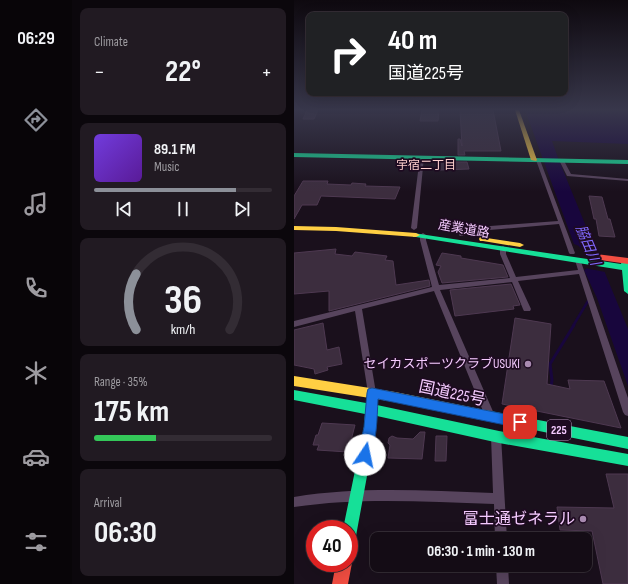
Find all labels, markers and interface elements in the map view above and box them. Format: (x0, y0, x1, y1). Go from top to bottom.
text: 40 m (388, 24, 437, 57)
text: 06:29 (17, 28, 55, 49)
icon: right (322, 28, 374, 80)
text: Climate (94, 34, 128, 50)
text: 22° (165, 54, 201, 90)
text: − (94, 59, 105, 86)
text: + (261, 59, 272, 86)
text: 国道225号 (388, 63, 464, 84)
icon: directions (22, 106, 50, 134)
text: 89.1 FM (154, 140, 195, 159)
district label: 宇宿二丁目 (396, 158, 456, 173)
text: Music (154, 159, 179, 175)
icon: music (22, 190, 50, 218)
icon: previous (113, 198, 135, 220)
icon: pause (172, 198, 194, 220)
icon: next (231, 198, 253, 220)
street label: 産業道路 (437, 217, 491, 241)
water label: 脇田川 (572, 222, 605, 269)
icon: phone (22, 274, 50, 302)
text: 36 (164, 276, 202, 325)
text: km/h (171, 321, 195, 338)
place label: セイカスポーツクラブUSUKI (363, 356, 520, 372)
icon: climate (22, 359, 50, 387)
marker: セイカスポーツクラブUSUKI (523, 359, 533, 369)
text: Range · 35% (94, 374, 148, 390)
street label: 国道225号 (417, 378, 487, 410)
text: 175 km (94, 394, 169, 430)
pin (503, 405, 537, 439)
icon: arrive (509, 411, 531, 433)
road number: 225 (547, 420, 571, 440)
position arrow (344, 434, 386, 476)
icon: car (22, 443, 50, 471)
text: Arrival (94, 495, 122, 511)
place label: 富士通ゼネラル (463, 510, 575, 529)
marker: 富士通ゼネラル (578, 514, 588, 524)
text: 06:30 (94, 515, 157, 551)
speed limit sign: 40 (306, 520, 358, 572)
icon: filters (22, 528, 50, 556)
text: 06:30 · 1 min · 130 m (427, 542, 535, 561)

